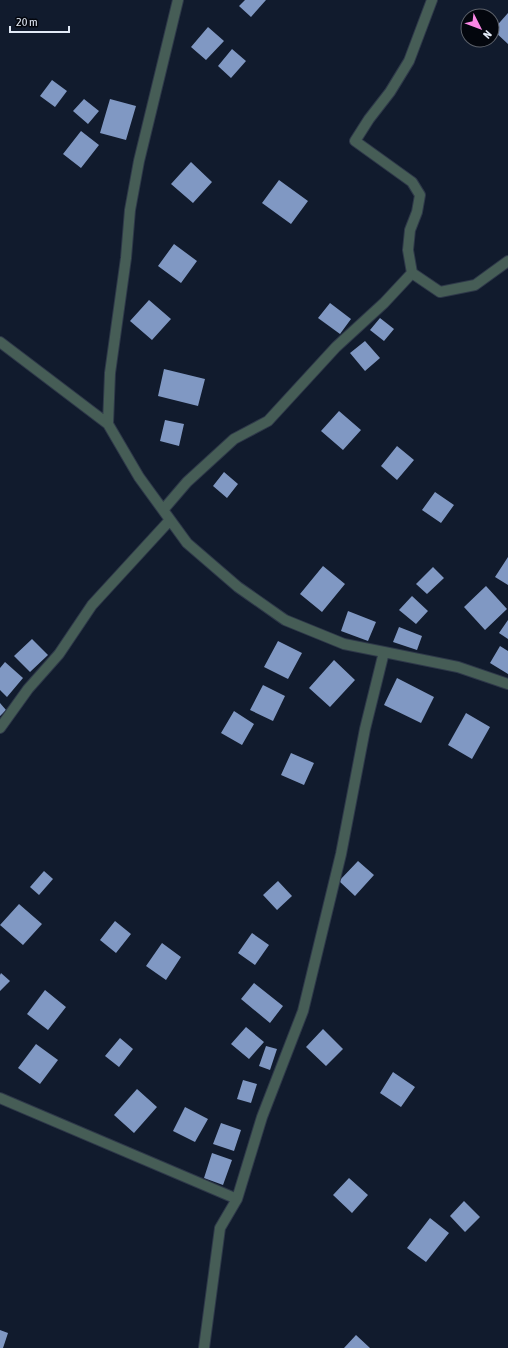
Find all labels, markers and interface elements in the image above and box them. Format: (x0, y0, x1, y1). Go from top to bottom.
scale bar (10, 8, 69, 34)
north arrow (460, 8, 500, 48)
text: 20 m (16, 15, 38, 29)
text: N (481, 28, 494, 41)

